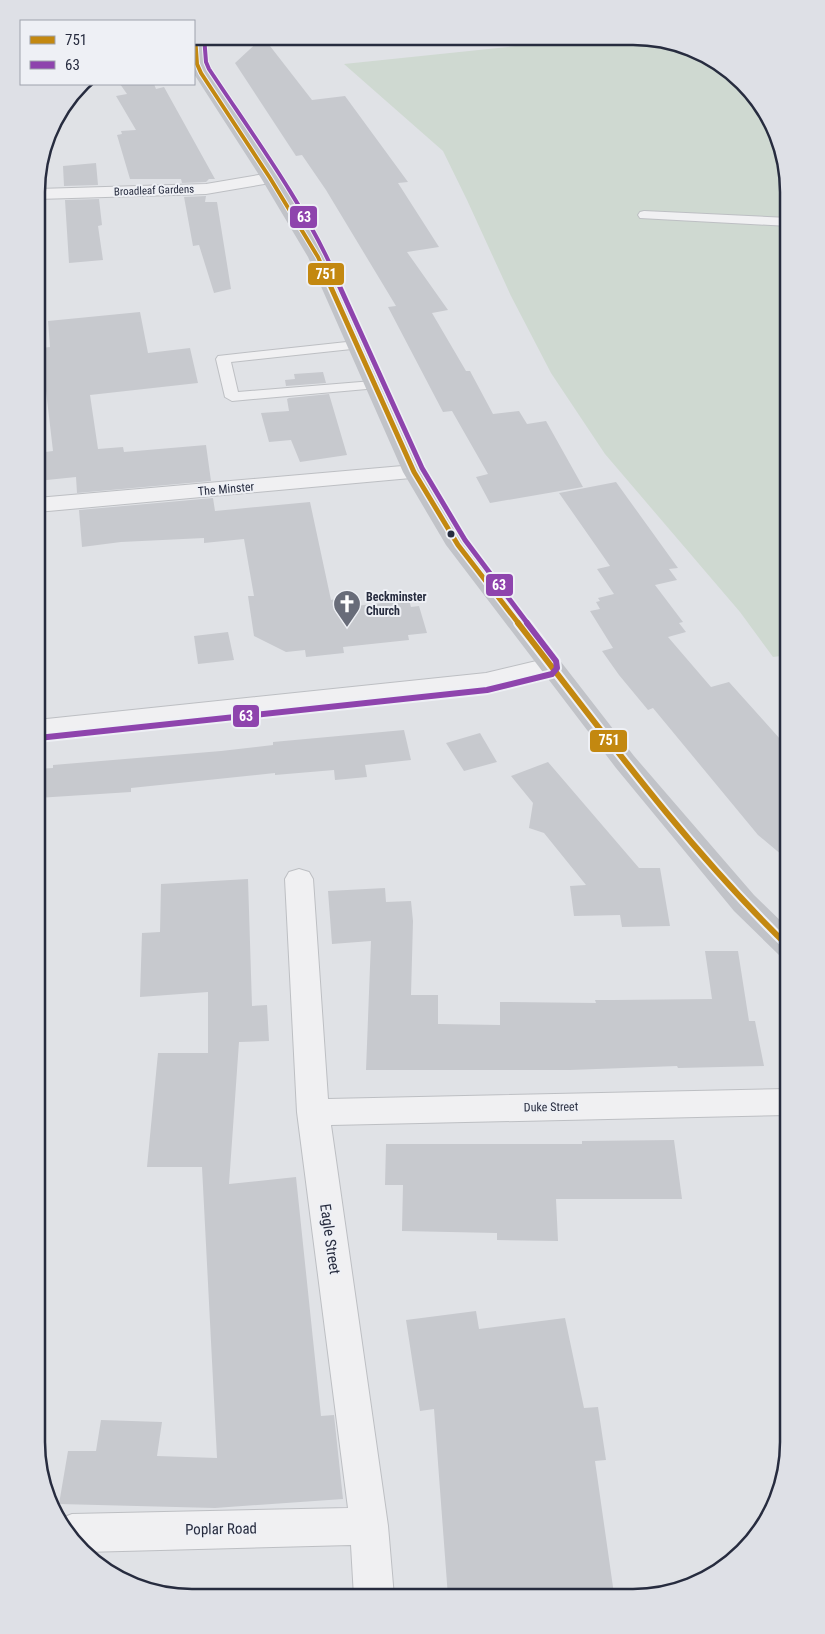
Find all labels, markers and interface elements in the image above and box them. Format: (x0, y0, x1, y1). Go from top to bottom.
legend (20, 20, 195, 85)
text: 751 (65, 31, 87, 49)
text: 63 (65, 56, 80, 74)
street label: Broadleaf Gardens (114, 183, 194, 198)
line badge: 63 (289, 205, 318, 229)
text: 63 (297, 209, 311, 225)
line badge: 751 (307, 262, 345, 286)
text: 751 (315, 266, 337, 282)
street label: The Minster (197, 480, 255, 498)
unlabelled marker (446, 529, 456, 539)
line badge: 63 (485, 573, 514, 597)
text: 63 (492, 577, 506, 593)
church icon: Beckminster Church (332, 589, 362, 628)
place label: Beckminster Church (366, 590, 426, 618)
line badge: 63 (232, 704, 260, 728)
text: 63 (239, 708, 253, 724)
line badge: 751 (589, 729, 628, 753)
text: 751 (598, 732, 620, 748)
street label: Duke Street (524, 1100, 579, 1114)
street label: Eagle Street (316, 1203, 344, 1275)
street label: Poplar Road (185, 1519, 257, 1539)

